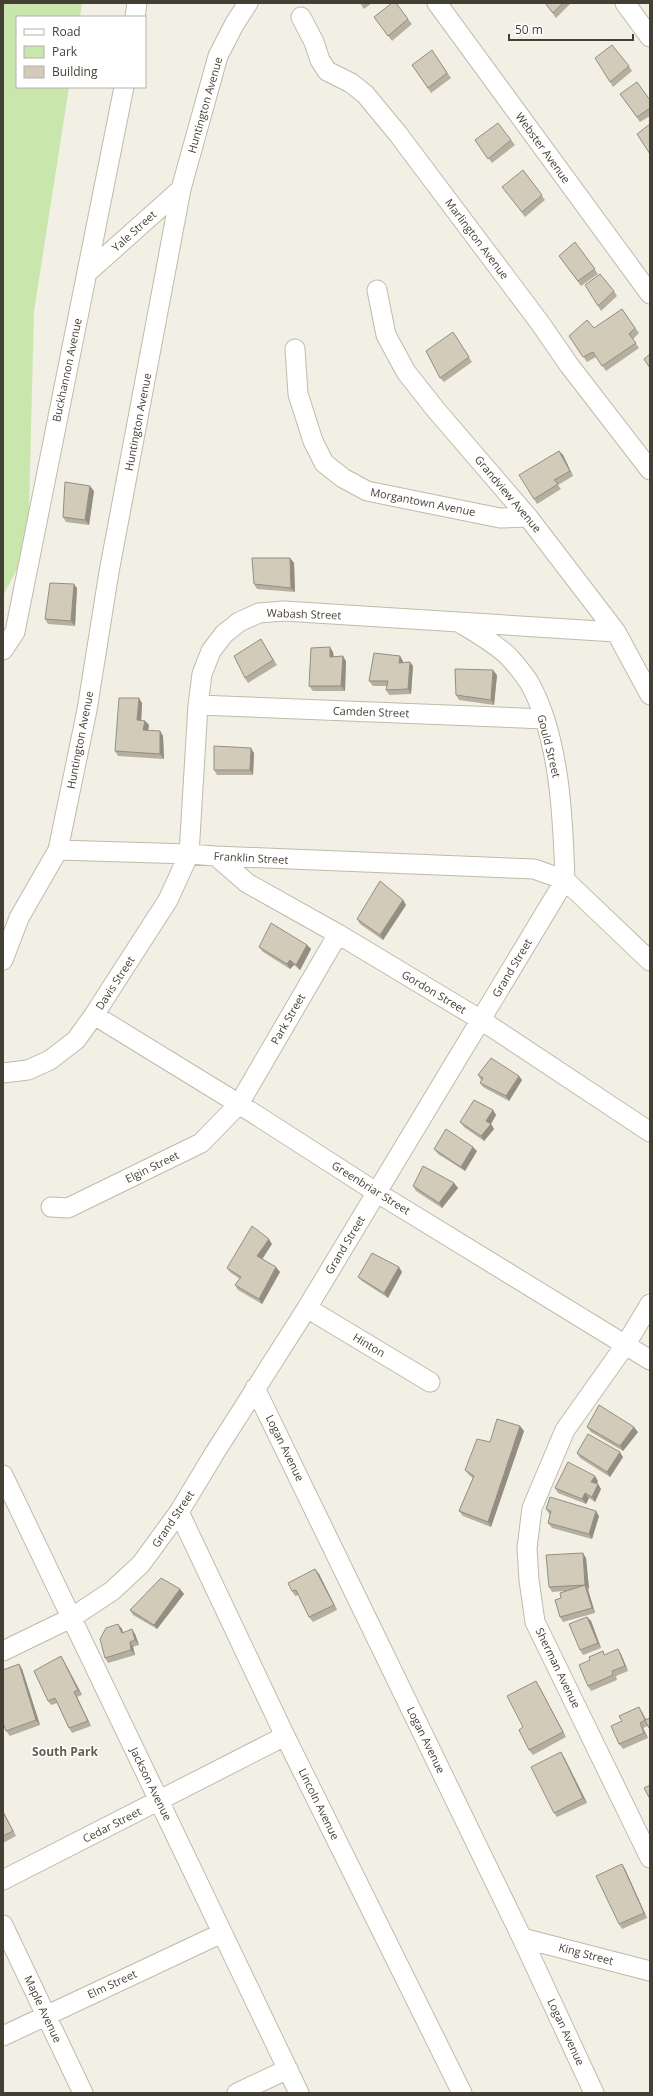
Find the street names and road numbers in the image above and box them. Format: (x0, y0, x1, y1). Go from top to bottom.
street label: Huntington Avenue (184, 55, 225, 155)
street label: Webster Avenue (513, 109, 574, 186)
street label: Marlington Avenue (442, 195, 513, 282)
street label: Yale Street (108, 207, 159, 255)
street label: Buckhannon Avenue (48, 317, 85, 423)
street label: Huntington Avenue (121, 372, 154, 472)
street label: Grandview Avenue (472, 452, 545, 535)
street label: Morgantown Avenue (369, 484, 477, 519)
street label: Wabash Street (266, 605, 342, 622)
street label: Huntington Avenue (63, 690, 96, 790)
street label: Camden Street (333, 703, 410, 720)
street label: Gould Street (534, 713, 565, 779)
street label: Franklin Street (213, 848, 289, 867)
street label: Grand Street (488, 936, 535, 1000)
street label: Davis Street (92, 953, 138, 1012)
street label: Gordon Street (399, 966, 469, 1017)
street label: Park Street (267, 990, 308, 1047)
street label: Elgin Street (122, 1147, 181, 1186)
street label: Greenbriar Street (329, 1157, 413, 1218)
street label: Grand Street (321, 1213, 368, 1277)
street label: Hinton (350, 1329, 388, 1360)
street label: Logan Avenue (263, 1412, 308, 1484)
street label: Grand Street (148, 1487, 197, 1550)
street label: Sherman Avenue (532, 1625, 584, 1710)
street label: Logan Avenue (404, 1704, 449, 1776)
street label: Jackson Avenue (127, 1744, 176, 1823)
street label: Lincoln Avenue (296, 1766, 343, 1842)
street label: Cedar Street (80, 1803, 144, 1846)
street label: King Street (557, 1939, 615, 1968)
street label: Elm Street (85, 1966, 139, 2001)
street label: Maple Avenue (21, 1973, 66, 2045)
street label: Logan Avenue (544, 1996, 589, 2068)

